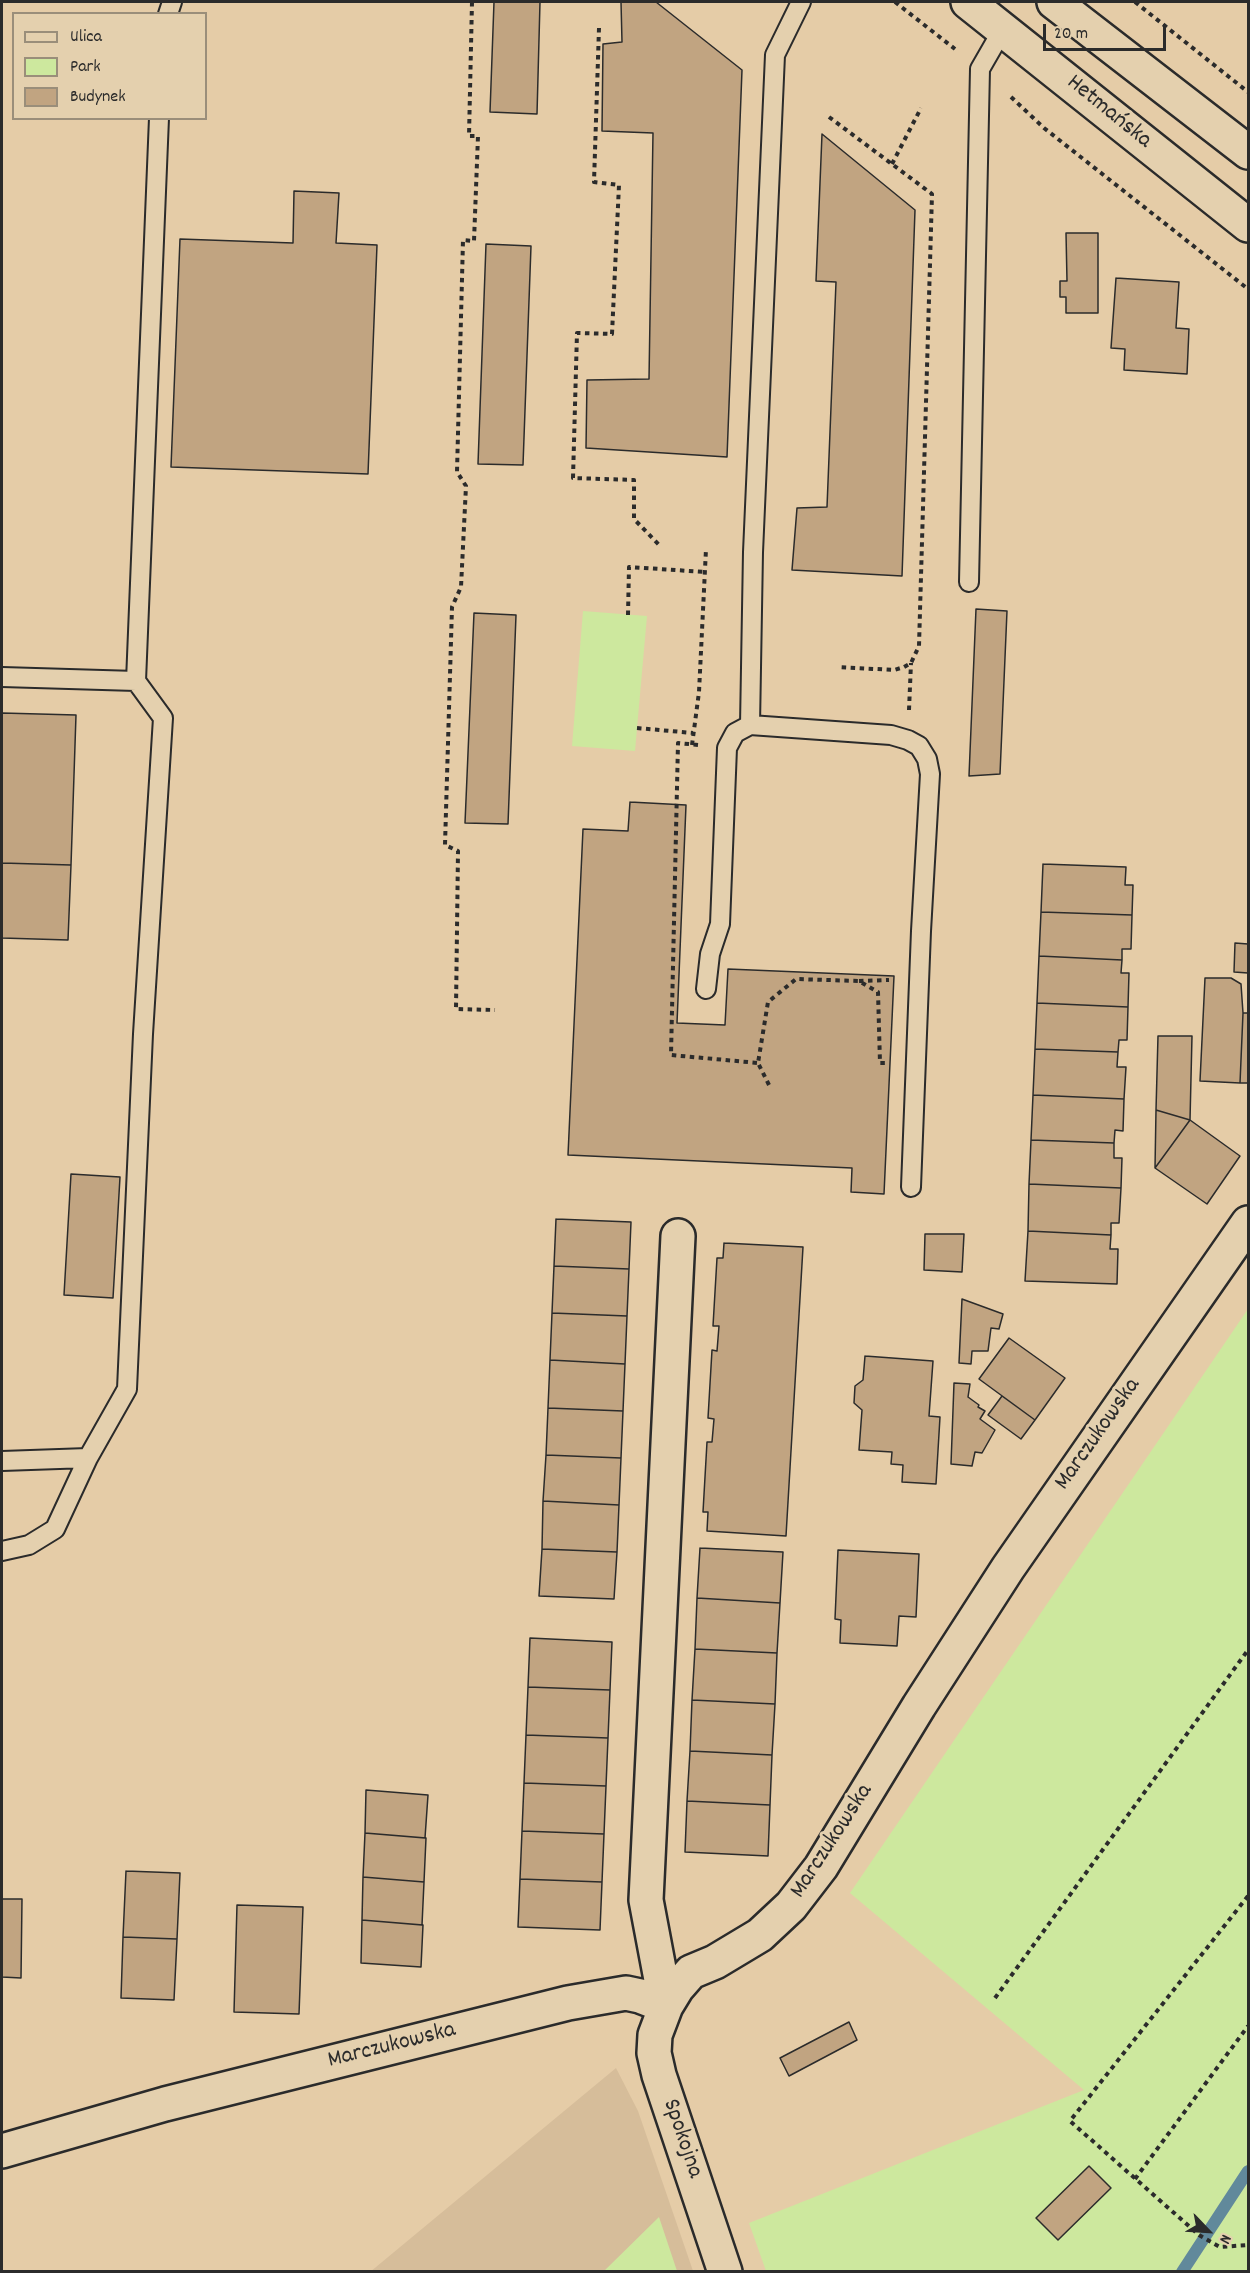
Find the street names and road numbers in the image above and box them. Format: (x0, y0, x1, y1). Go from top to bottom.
street label: Hetmańska (1059, 70, 1157, 156)
street label: Marczukowska (1050, 1373, 1148, 1497)
street label: Marczukowska (785, 1779, 881, 1905)
street label: Marczukowska (325, 2017, 459, 2077)
street label: Spokojna (654, 2096, 708, 2182)

